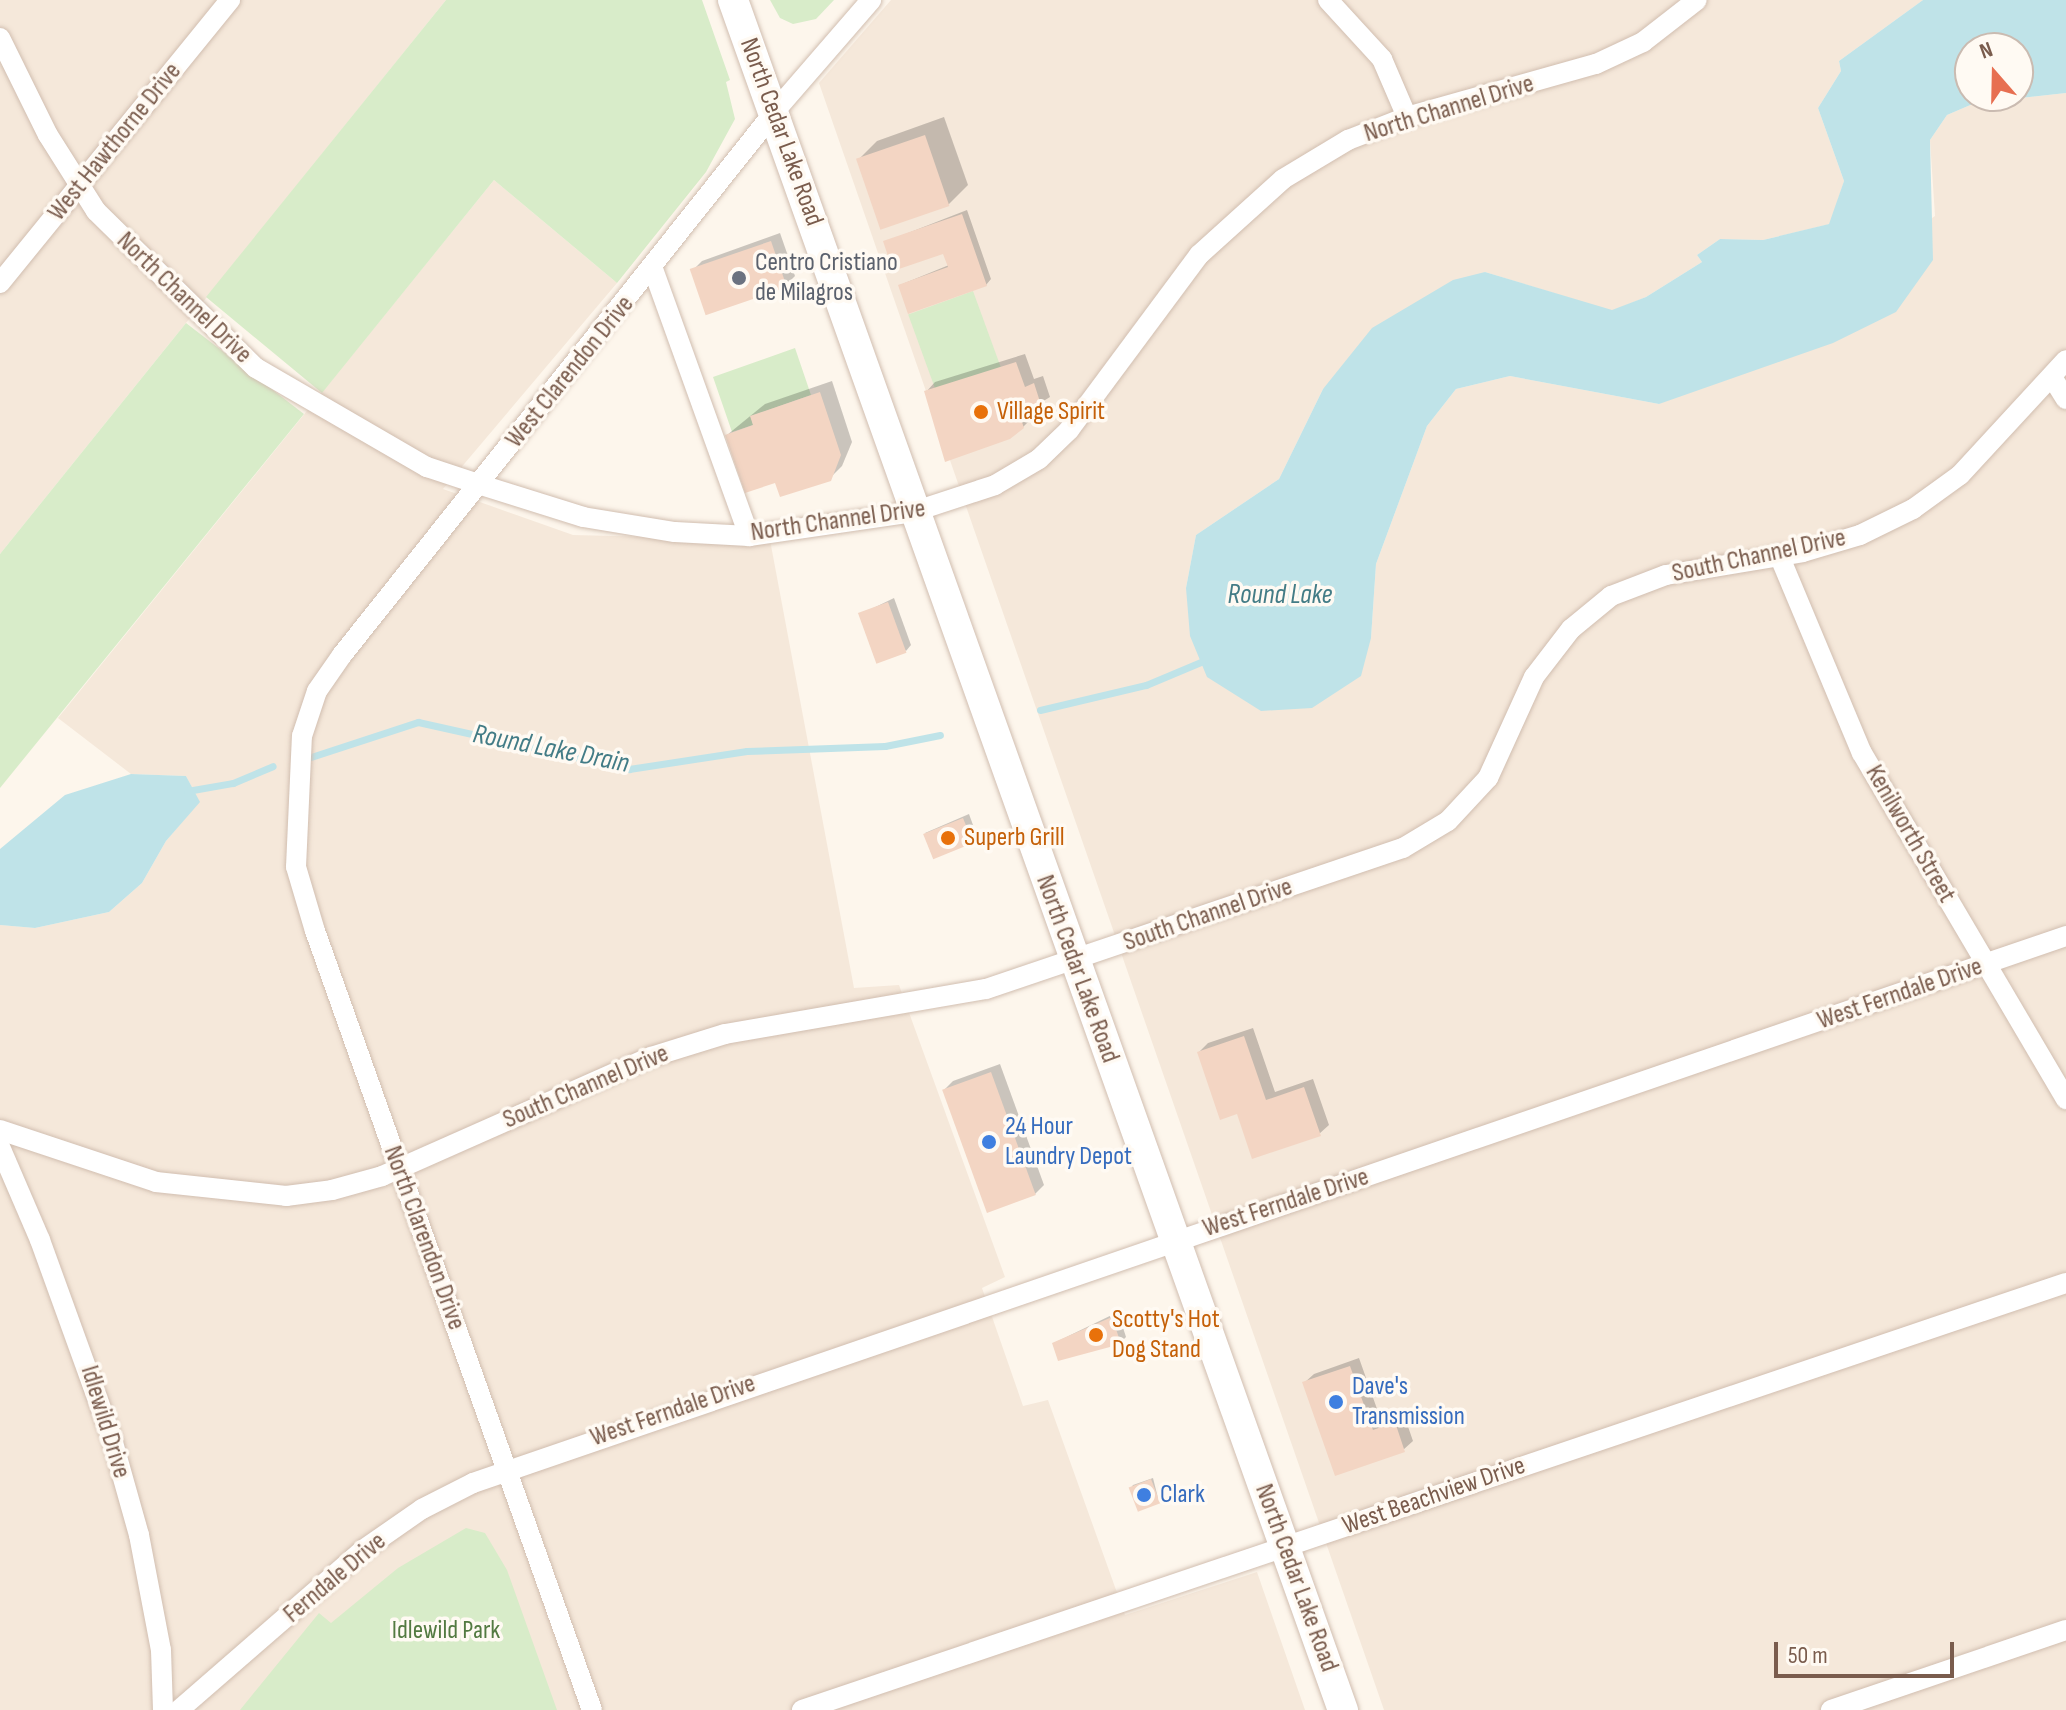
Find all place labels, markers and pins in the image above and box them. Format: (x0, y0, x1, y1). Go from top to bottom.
place label: Centro Cristiano de Milagros (755, 247, 898, 308)
marker: Centro Cristiano de Milagros (730, 269, 748, 287)
place label: Village Spirit (997, 396, 1105, 428)
marker: Village Spirit (972, 403, 990, 421)
place label: Superb Grill (964, 822, 1065, 854)
marker: Superb Grill (939, 829, 957, 847)
place label: 24 Hour Laundry Depot (1005, 1111, 1132, 1172)
marker: 24 Hour Laundry Depot (980, 1133, 998, 1151)
place label: Scotty's Hot Dog Stand (1112, 1304, 1220, 1366)
marker: Scotty's Hot Dog Stand (1087, 1326, 1105, 1344)
place label: Dave's Transmission (1352, 1371, 1465, 1432)
marker: Dave's Transmission (1327, 1393, 1345, 1411)
place label: Clark (1160, 1479, 1205, 1511)
marker: Clark (1135, 1486, 1153, 1504)

